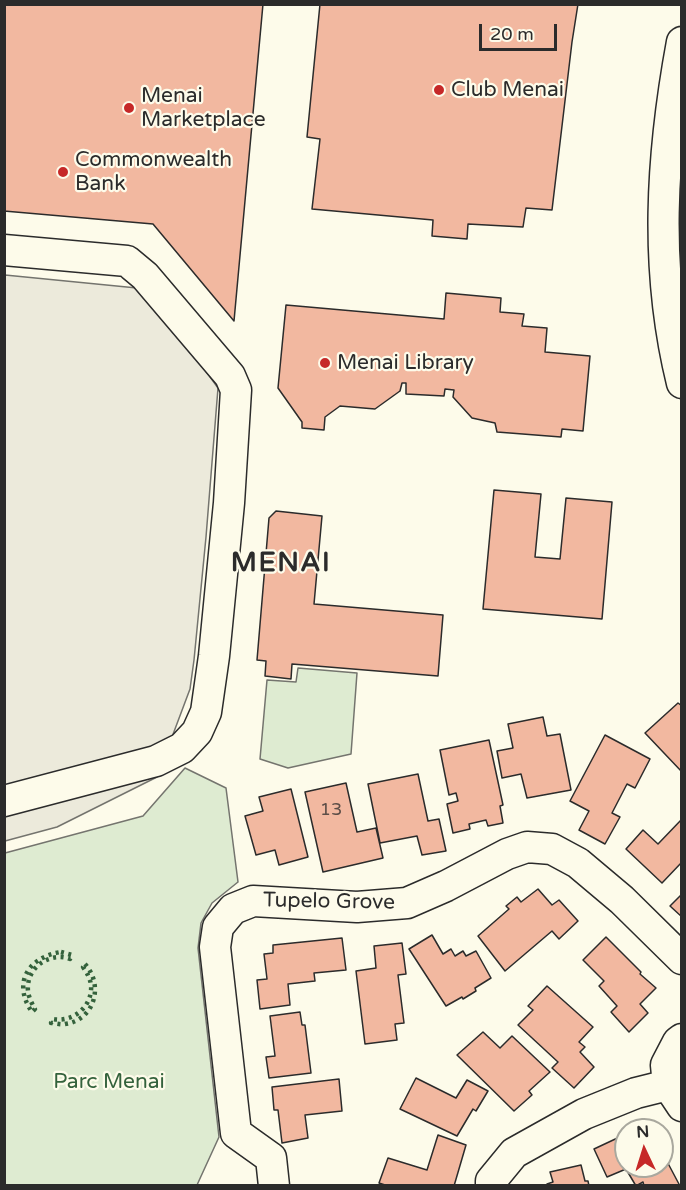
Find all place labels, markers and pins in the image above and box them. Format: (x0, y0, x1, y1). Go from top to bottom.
place label: Club Menai (451, 77, 564, 103)
place label: Menai Marketplace (141, 83, 266, 133)
marker: Club Menai (432, 83, 446, 97)
marker: Menai Marketplace (122, 101, 136, 115)
place label: Commonwealth Bank (75, 147, 232, 197)
marker: Commonwealth Bank (56, 165, 70, 179)
place label: Menai Library (337, 350, 474, 376)
marker: Menai Library (318, 356, 332, 370)

